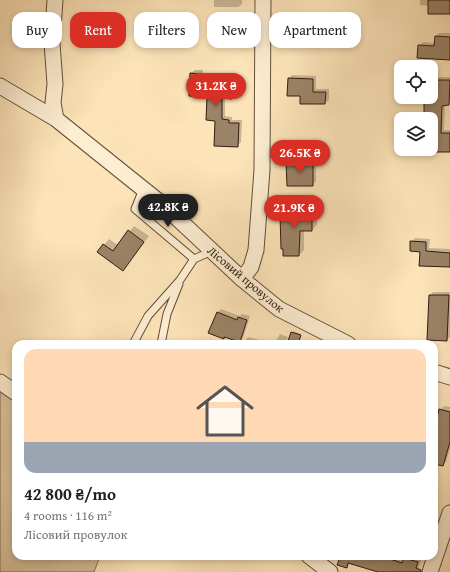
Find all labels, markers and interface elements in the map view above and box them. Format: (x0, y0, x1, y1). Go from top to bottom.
chip: Buy (12, 12, 62, 48)
chip: Rent (70, 12, 126, 48)
chip: Filters (134, 12, 199, 48)
chip: New (207, 12, 261, 48)
chip: Apartment (269, 12, 361, 48)
map controls (394, 60, 438, 156)
button: locate (394, 60, 438, 104)
pin: 31.2K ₴ (179, 73, 253, 107)
text: 31.2K ₴ (195, 76, 237, 95)
button: layers (394, 112, 438, 156)
pin: 26.5K ₴ (263, 140, 337, 174)
text: 26.5K ₴ (279, 143, 321, 162)
pin: 42.8K ₴ (131, 194, 205, 228)
pin: 21.9K ₴ (257, 195, 331, 229)
text: 42.8K ₴ (147, 197, 189, 216)
text: 21.9K ₴ (273, 198, 315, 217)
street label: Лісовий провулок (204, 242, 289, 317)
icon: home (189, 375, 261, 447)
text: 42 800 ₴/mo (24, 481, 116, 506)
text: 4 rooms · 116 m² (24, 506, 112, 525)
text: Лісовий провулок (24, 525, 128, 544)

